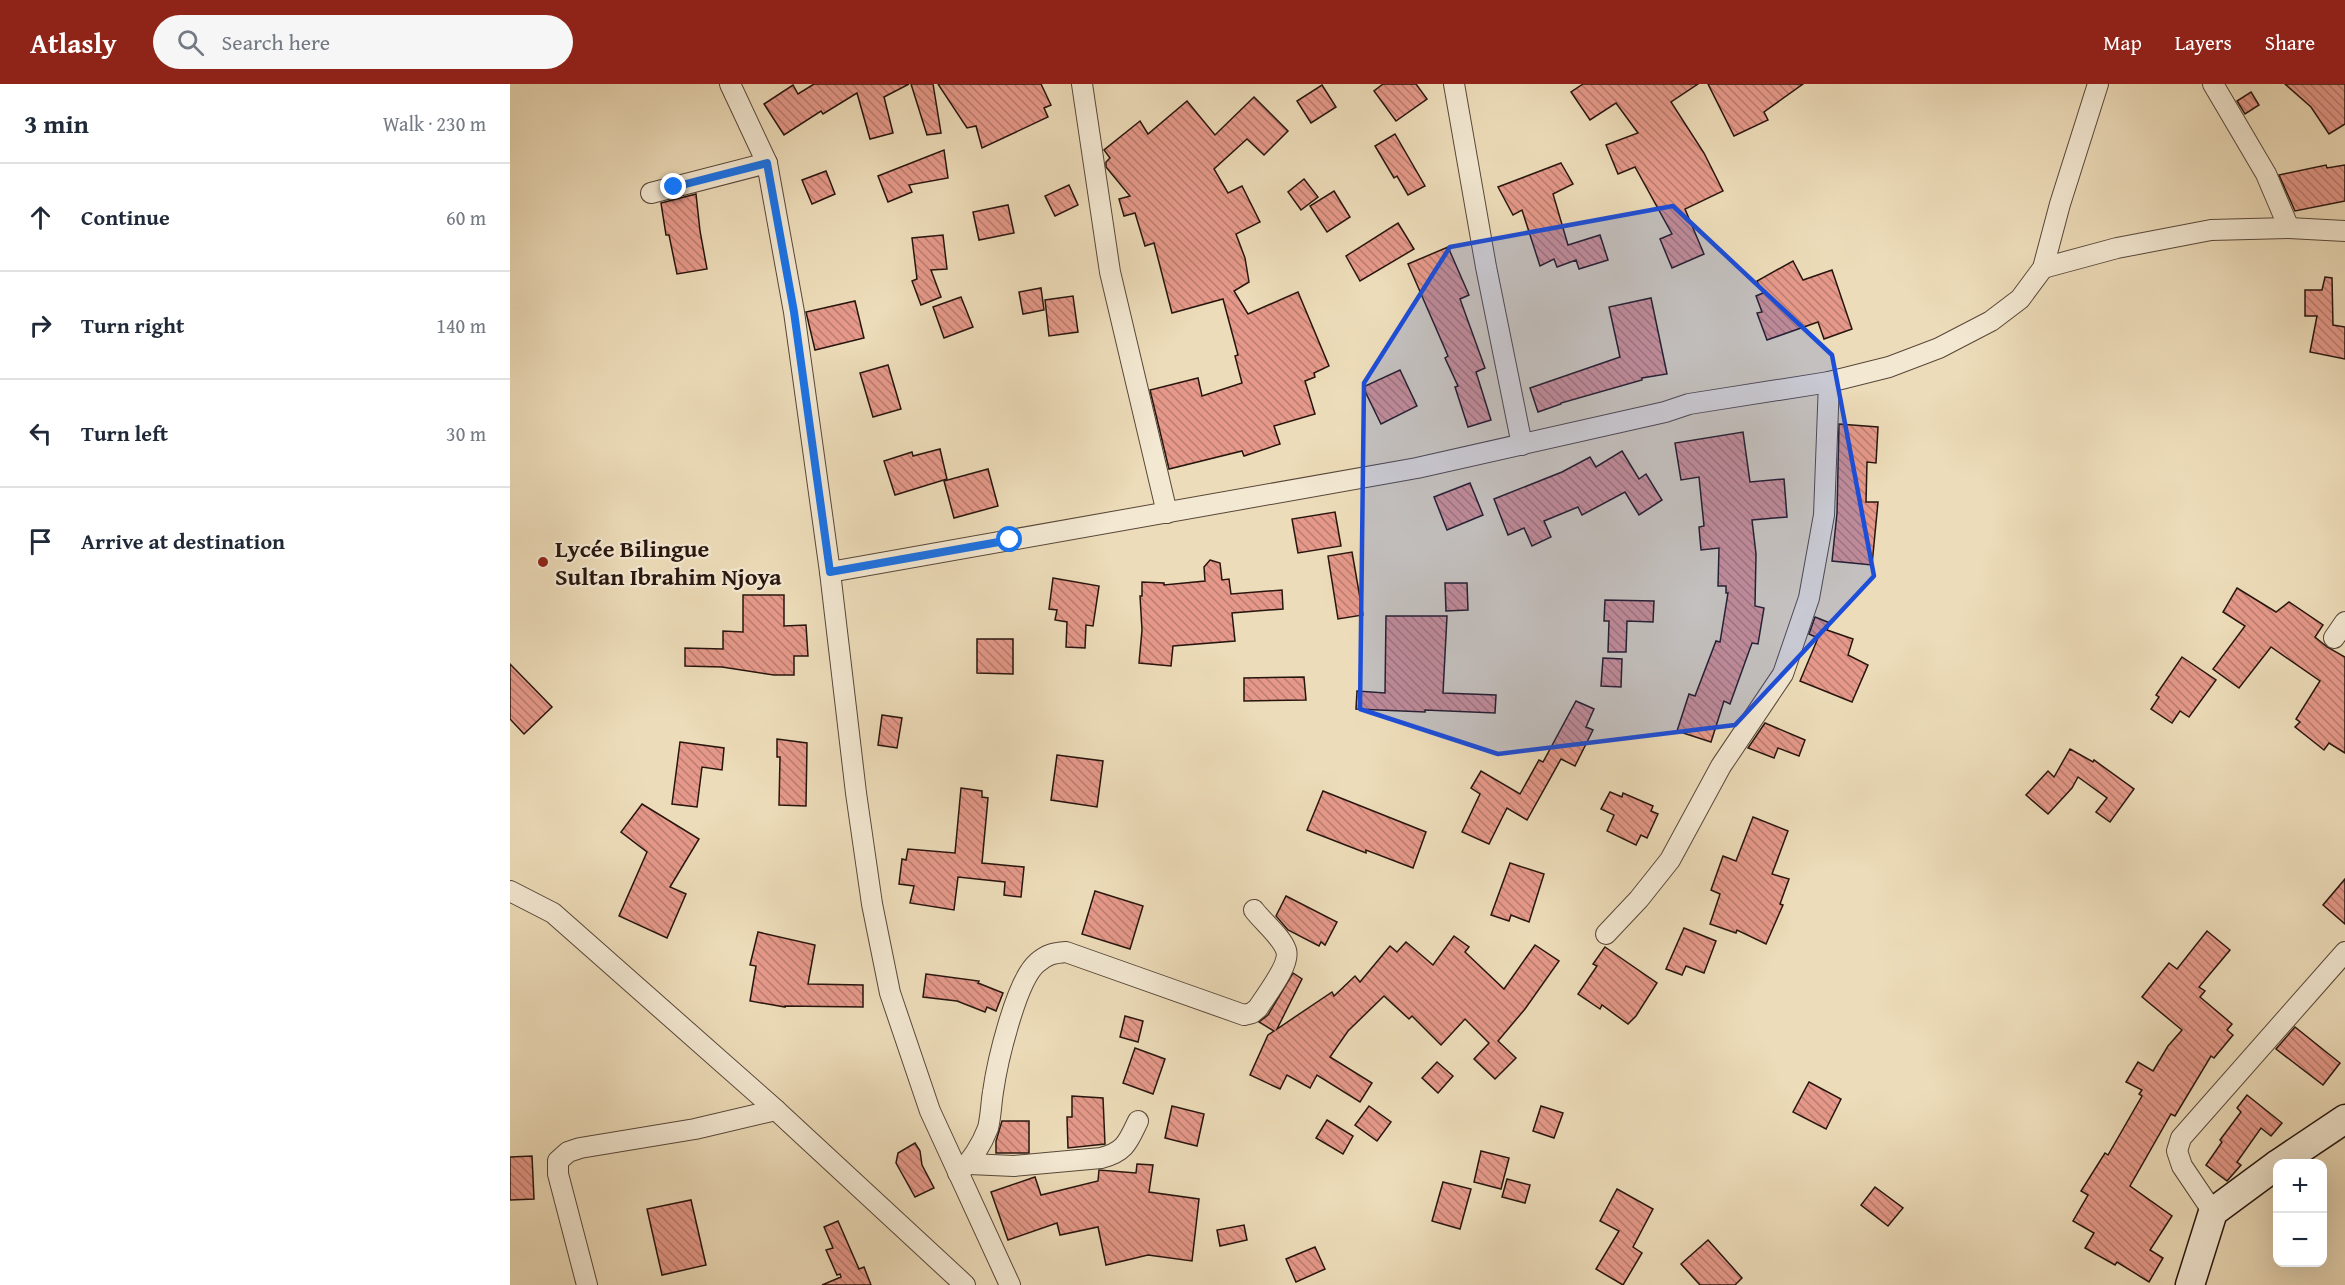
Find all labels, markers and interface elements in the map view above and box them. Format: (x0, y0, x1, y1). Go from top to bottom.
search box (153, 15, 573, 69)
text: Atlasly (30, 22, 117, 63)
icon: search (174, 26, 207, 59)
text: Search here (222, 26, 330, 58)
text: Map (2103, 27, 2142, 58)
text: Layers (2175, 27, 2232, 58)
text: Share (2265, 27, 2315, 58)
text: 3 min (24, 104, 89, 143)
text: Walk · 230 m (383, 109, 486, 138)
route end (660, 173, 686, 199)
icon: ahead (24, 201, 57, 234)
text: Continue (81, 201, 170, 233)
text: 60 m (446, 203, 486, 232)
icon: right (24, 309, 57, 342)
text: Turn right (81, 309, 184, 341)
text: 140 m (436, 311, 486, 340)
icon: left (24, 417, 57, 450)
text: Turn left (81, 417, 168, 449)
text: 30 m (446, 419, 486, 448)
icon: arrive (24, 525, 57, 558)
text: Arrive at destination (81, 525, 285, 557)
route start (996, 526, 1022, 552)
place label: Lycée Bilingue Sultan Ibrahim Njoya (555, 531, 782, 594)
marker: Lycée Bilingue Sultan Ibrahim Njoya (536, 555, 550, 569)
map controls (2273, 1159, 2327, 1267)
button: + (2273, 1159, 2327, 1213)
button: − (2273, 1213, 2327, 1267)

